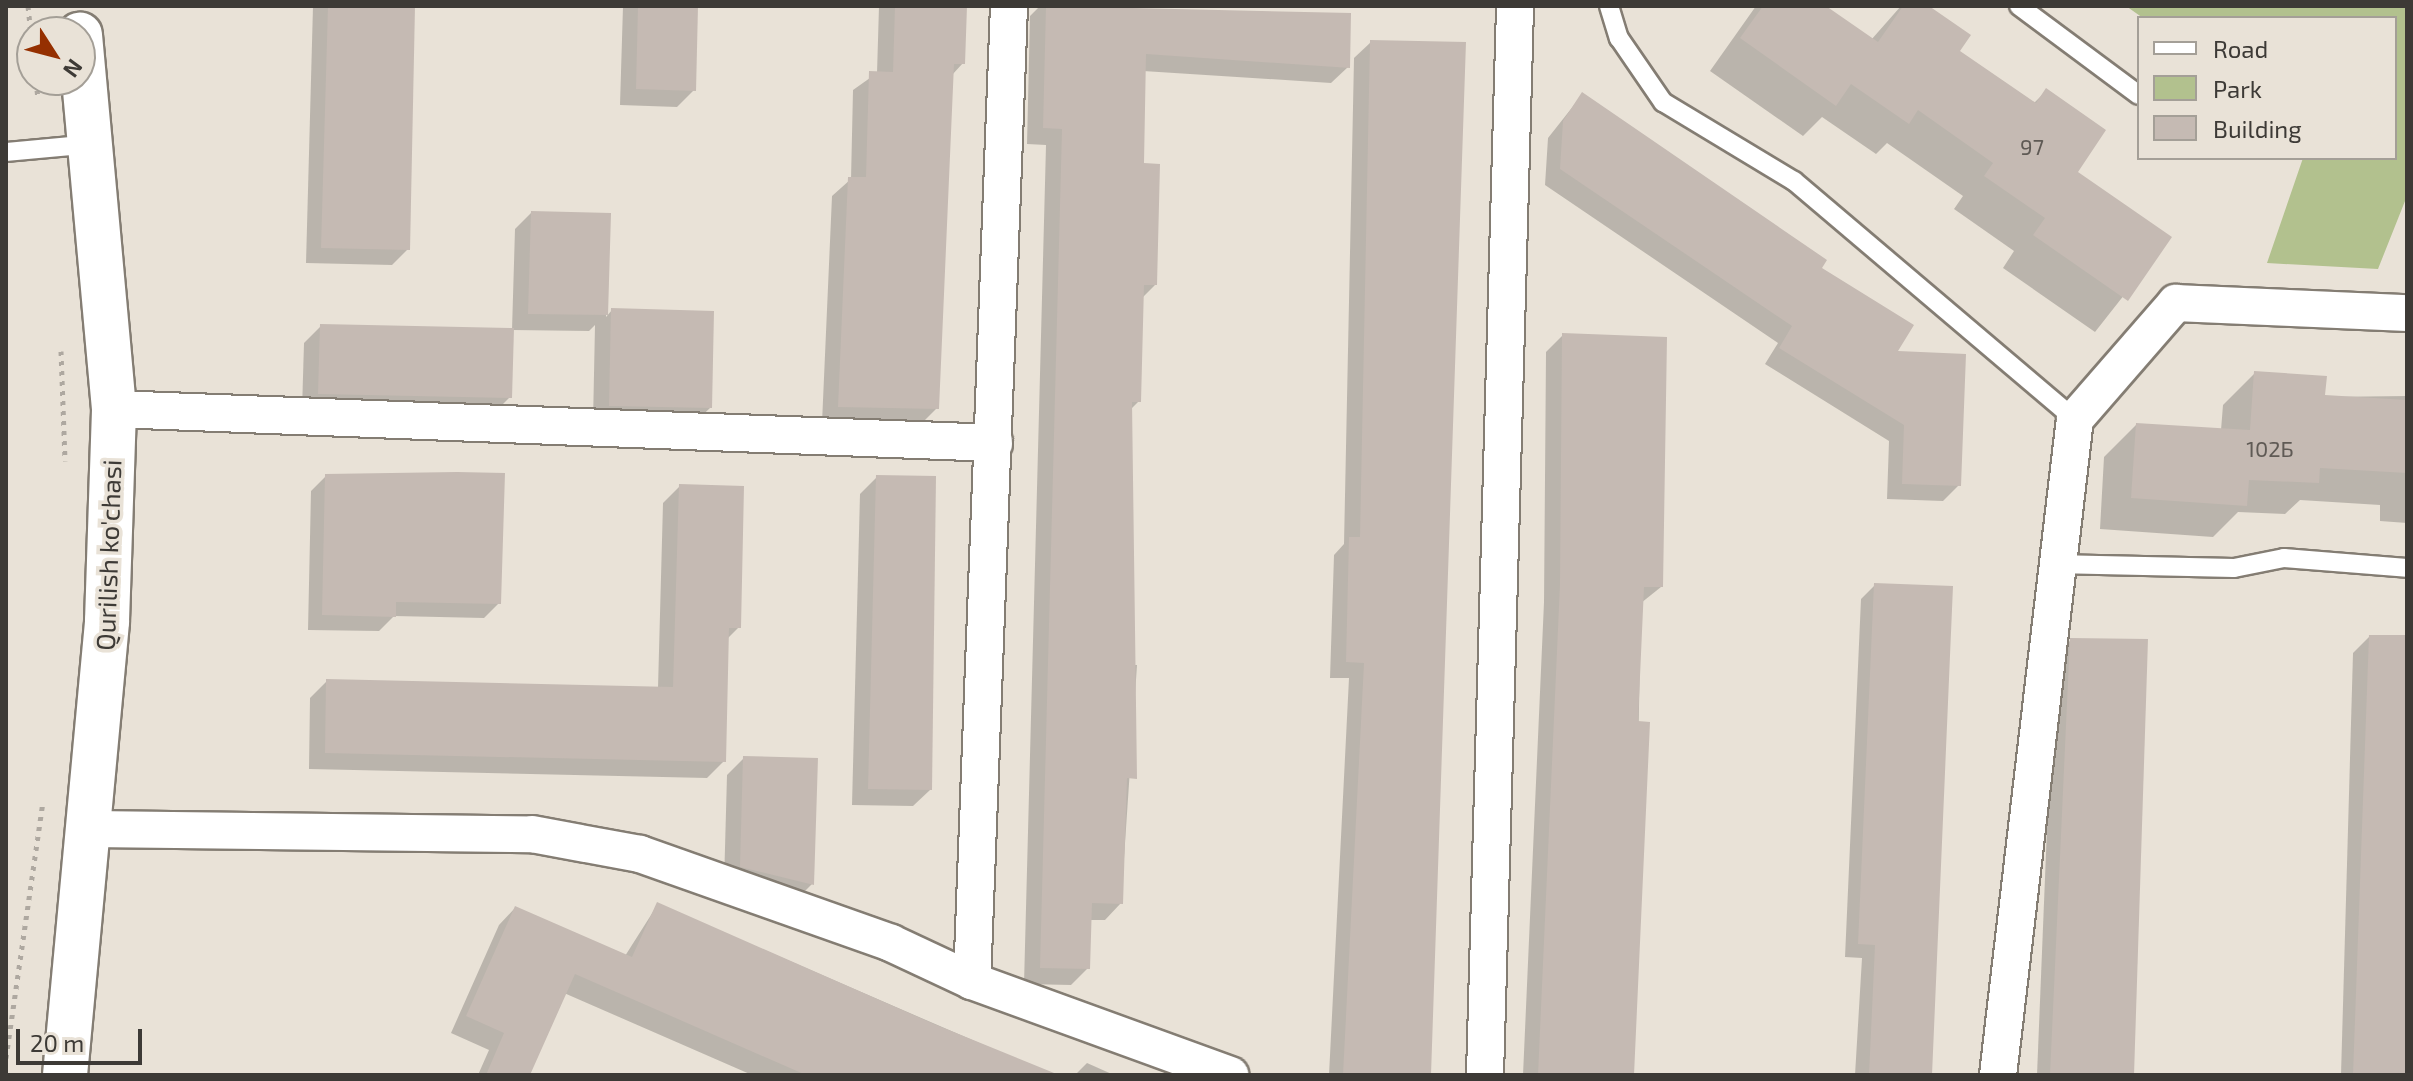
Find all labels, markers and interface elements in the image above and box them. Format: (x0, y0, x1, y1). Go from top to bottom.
north arrow (16, 16, 96, 96)
legend (2137, 16, 2397, 160)
text: Road (2213, 34, 2268, 63)
text: N (59, 55, 89, 83)
text: Park (2213, 74, 2262, 103)
text: Building (2213, 114, 2302, 143)
house number: 97 (2020, 134, 2044, 160)
house number: 102Б (2246, 436, 2294, 462)
street label: Qurilish ko'chasi (89, 459, 127, 651)
scale bar (20, 1013, 146, 1063)
text: 20 m (30, 1028, 84, 1057)

